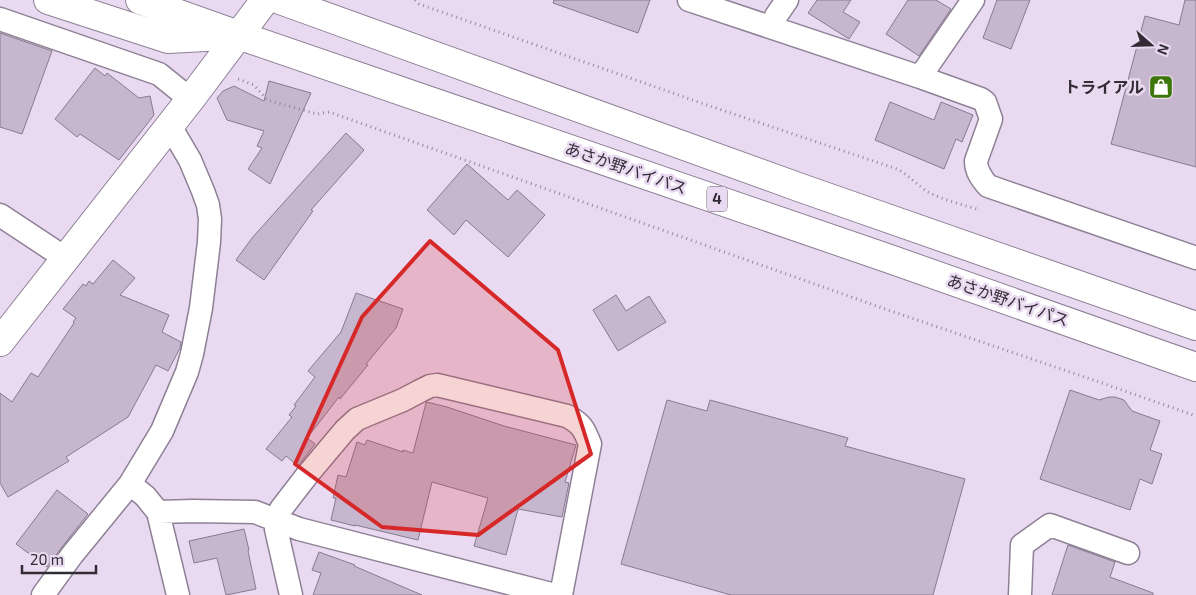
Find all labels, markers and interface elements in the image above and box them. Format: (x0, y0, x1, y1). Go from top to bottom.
north arrow (1126, 20, 1176, 70)
text: N (1154, 42, 1173, 57)
shop icon: トライアル (1148, 74, 1174, 100)
place label: トライアル (1064, 77, 1144, 96)
street label: あさか野バイパス (563, 138, 690, 197)
road number: 4 (707, 186, 727, 212)
street label: あさか野バイパス (945, 270, 1072, 329)
scale bar (22, 542, 96, 574)
text: 20 m (30, 550, 64, 568)

